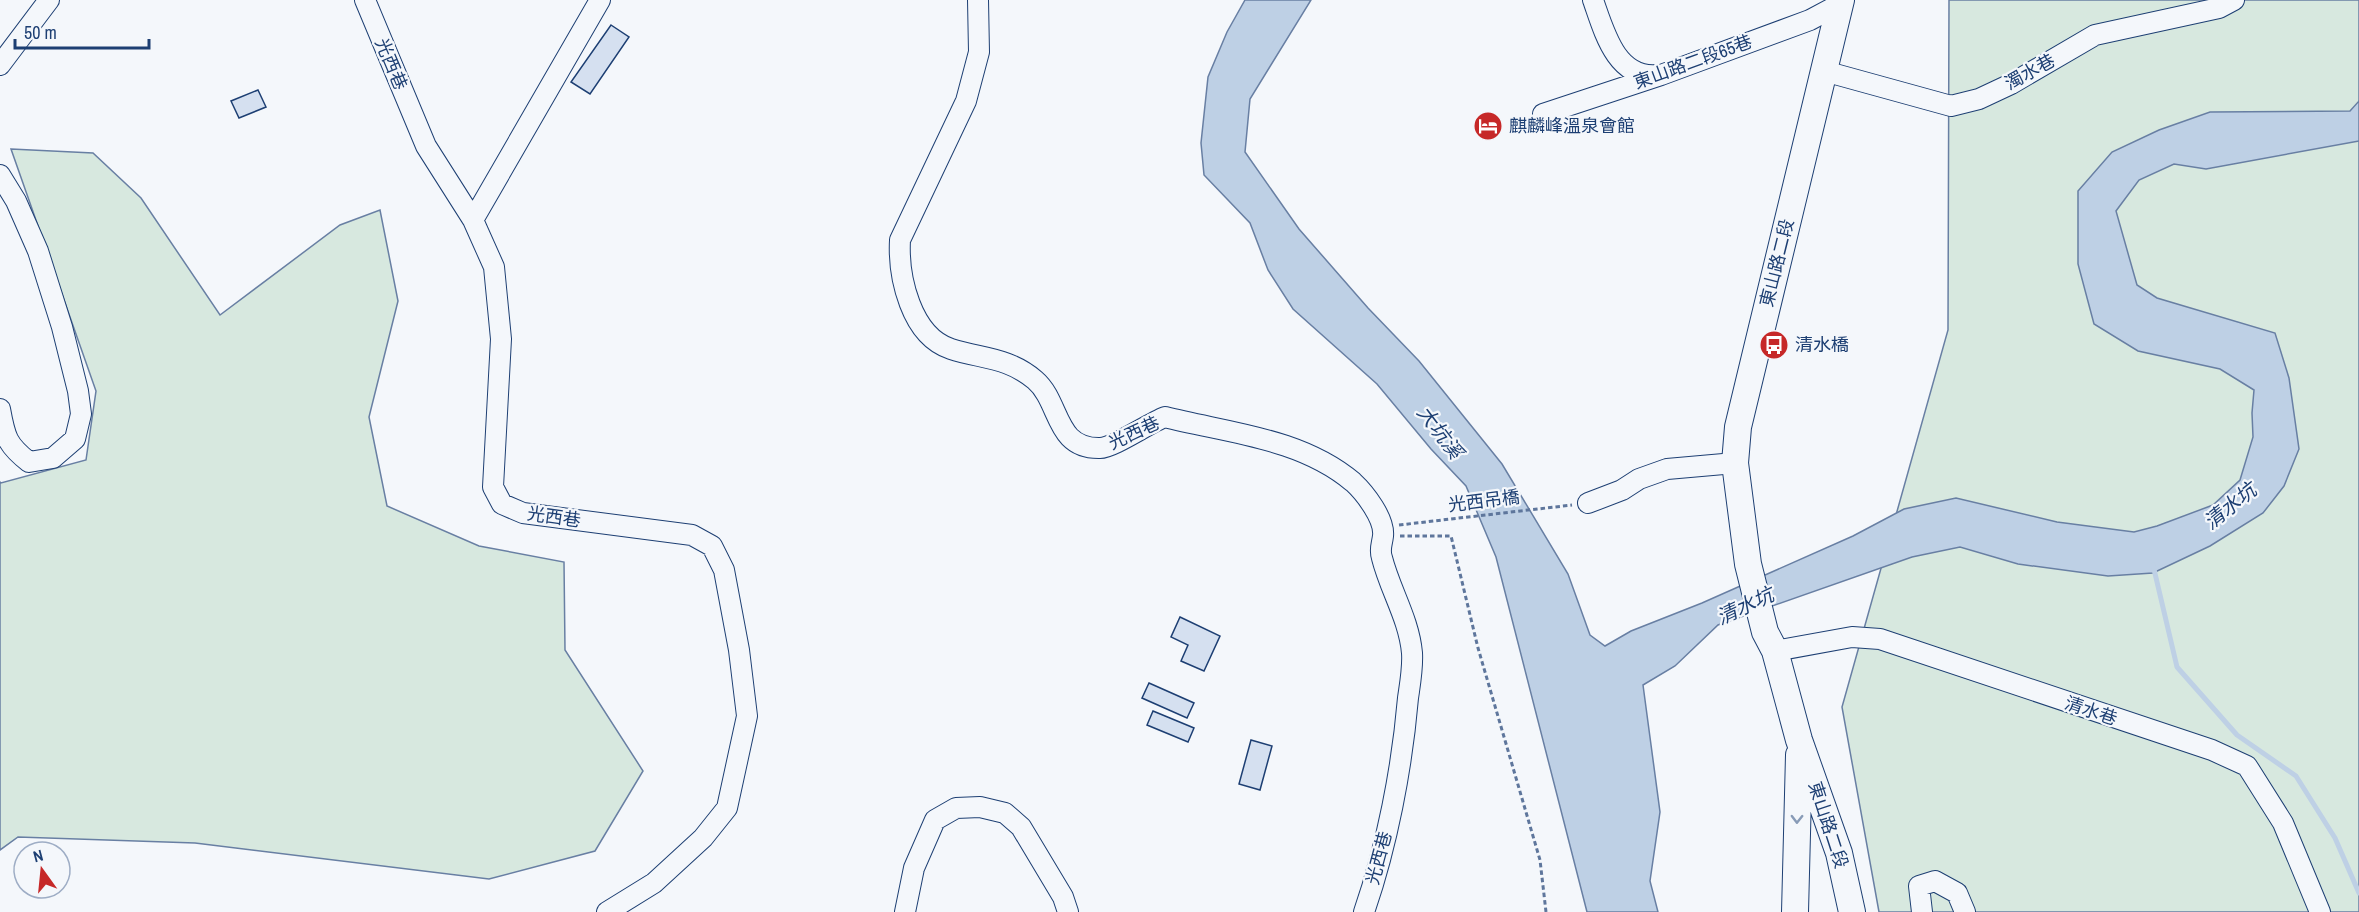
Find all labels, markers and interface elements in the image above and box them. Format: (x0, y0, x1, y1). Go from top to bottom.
scale bar (15, 12, 148, 50)
text: 50 m (24, 20, 57, 45)
street label: 東山路二段65巷 (1630, 29, 1756, 95)
street label: 光西巷 (369, 34, 414, 94)
street label: 濁水巷 (2000, 48, 2059, 96)
hotel icon: 麒麟峰溫泉會館 (1472, 110, 1504, 142)
place label: 麒麟峰溫泉會館 (1509, 113, 1635, 138)
street label: 東山路二段 (1753, 216, 1800, 310)
bus stop icon: 清水橋 (1758, 329, 1790, 361)
place label: 清水橋 (1795, 332, 1849, 357)
water label: 大坑溪 (1412, 400, 1471, 466)
street label: 光西巷 (1104, 410, 1164, 455)
water label: 清水坑 (2198, 474, 2264, 535)
street label: 光西吊橋 (1447, 484, 1521, 517)
street label: 光西巷 (526, 500, 583, 533)
water label: 清水坑 (1712, 579, 1780, 630)
street label: 清水巷 (2062, 690, 2121, 731)
street label: 東山路二段 (1803, 778, 1854, 872)
one-way arrow (1791, 815, 1803, 824)
street label: 光西巷 (1359, 829, 1398, 887)
north arrow (12, 840, 72, 900)
text: N (31, 844, 46, 867)

